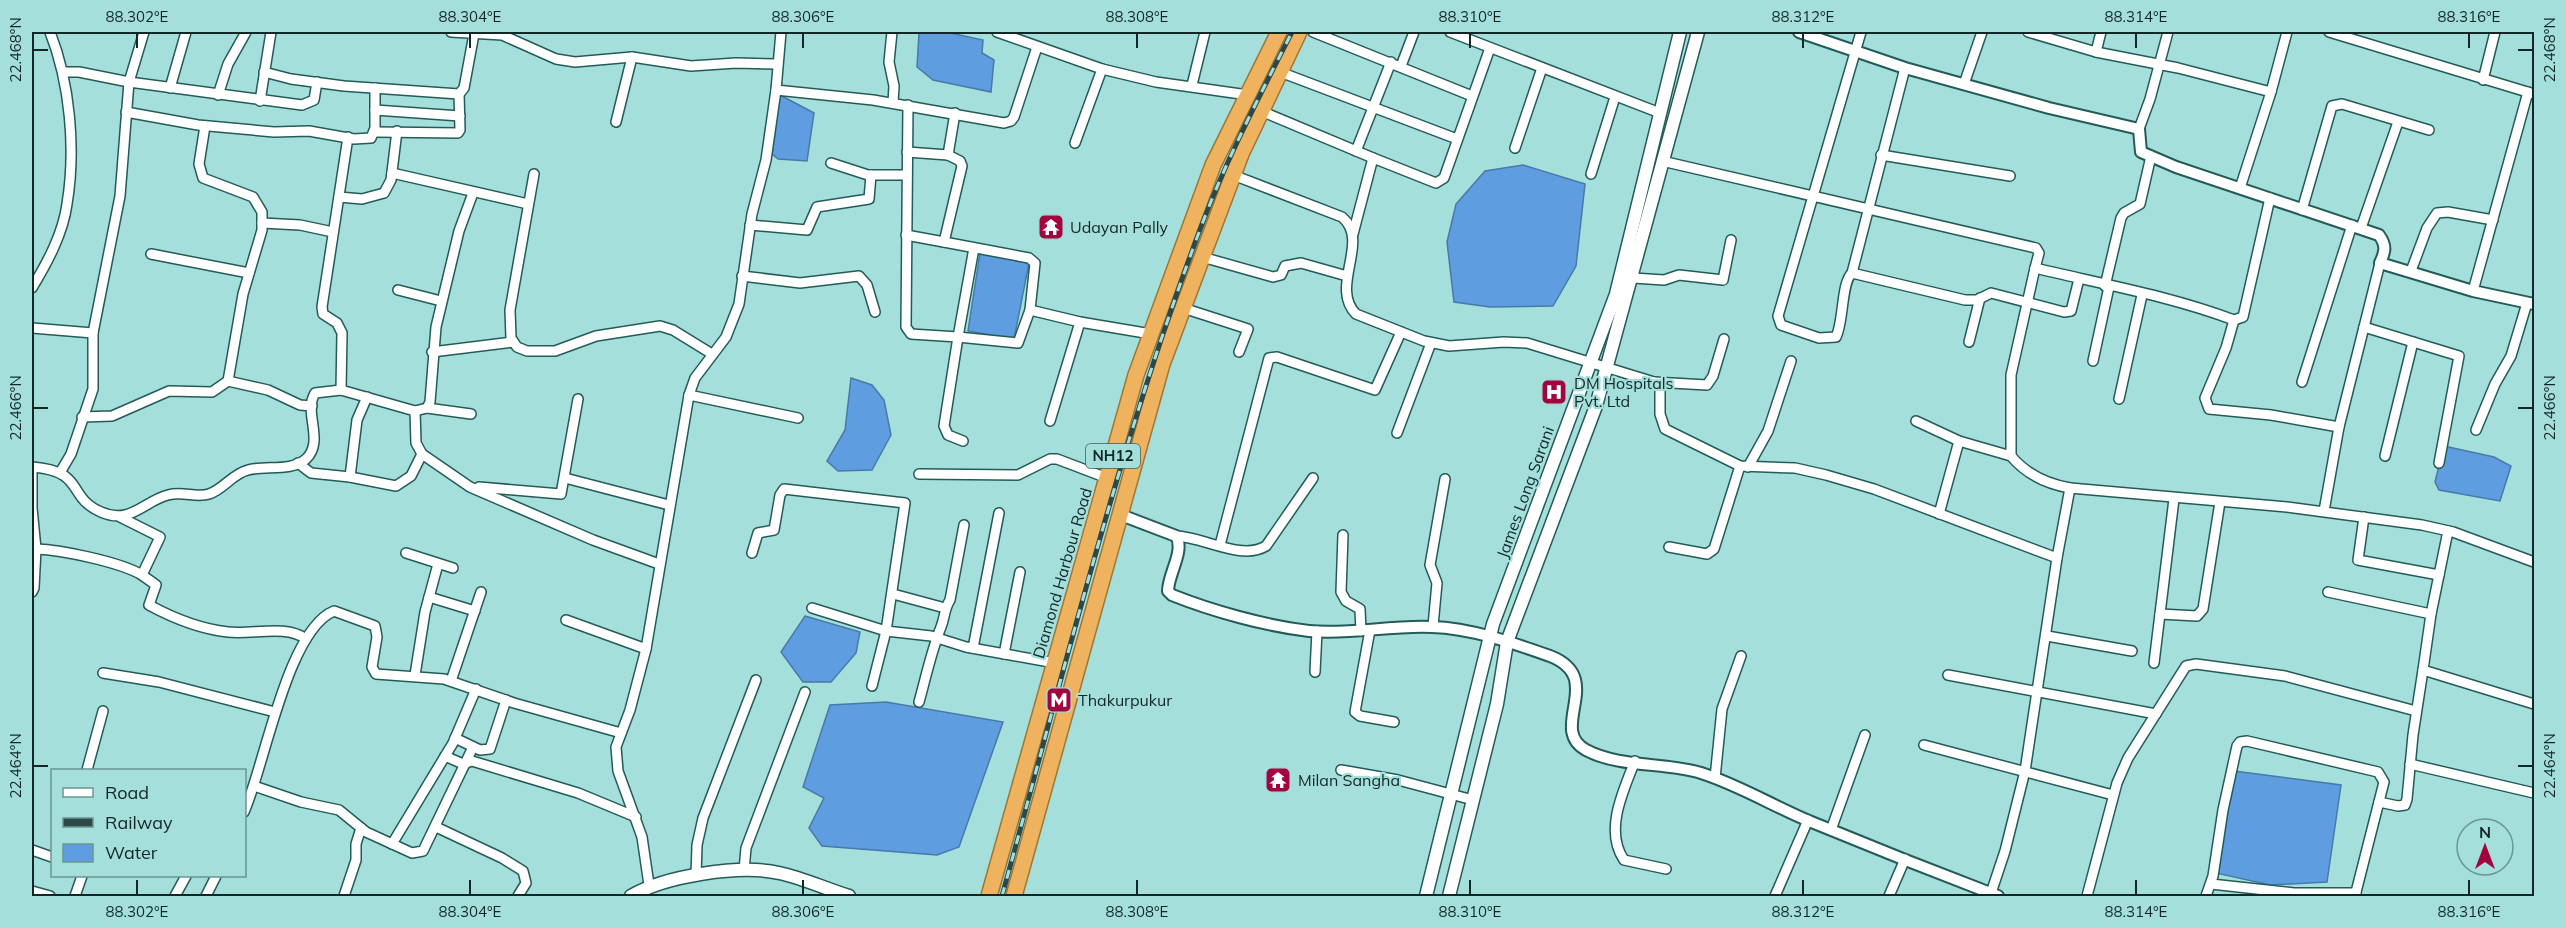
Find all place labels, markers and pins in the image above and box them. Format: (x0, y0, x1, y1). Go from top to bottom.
temple icon: Udayan Pally (1036, 212, 1066, 242)
place label: Udayan Pally (1070, 217, 1169, 237)
place label: DM Hospitals Pvt. Ltd (1574, 373, 1674, 411)
hospital icon: DM Hospitals Pvt. Ltd (1539, 377, 1569, 407)
metro station icon: Thakurpukur (1044, 685, 1074, 715)
place label: Thakurpukur (1078, 690, 1172, 710)
temple icon: Milan Sangha (1263, 765, 1293, 795)
place label: Milan Sangha (1298, 770, 1400, 790)

